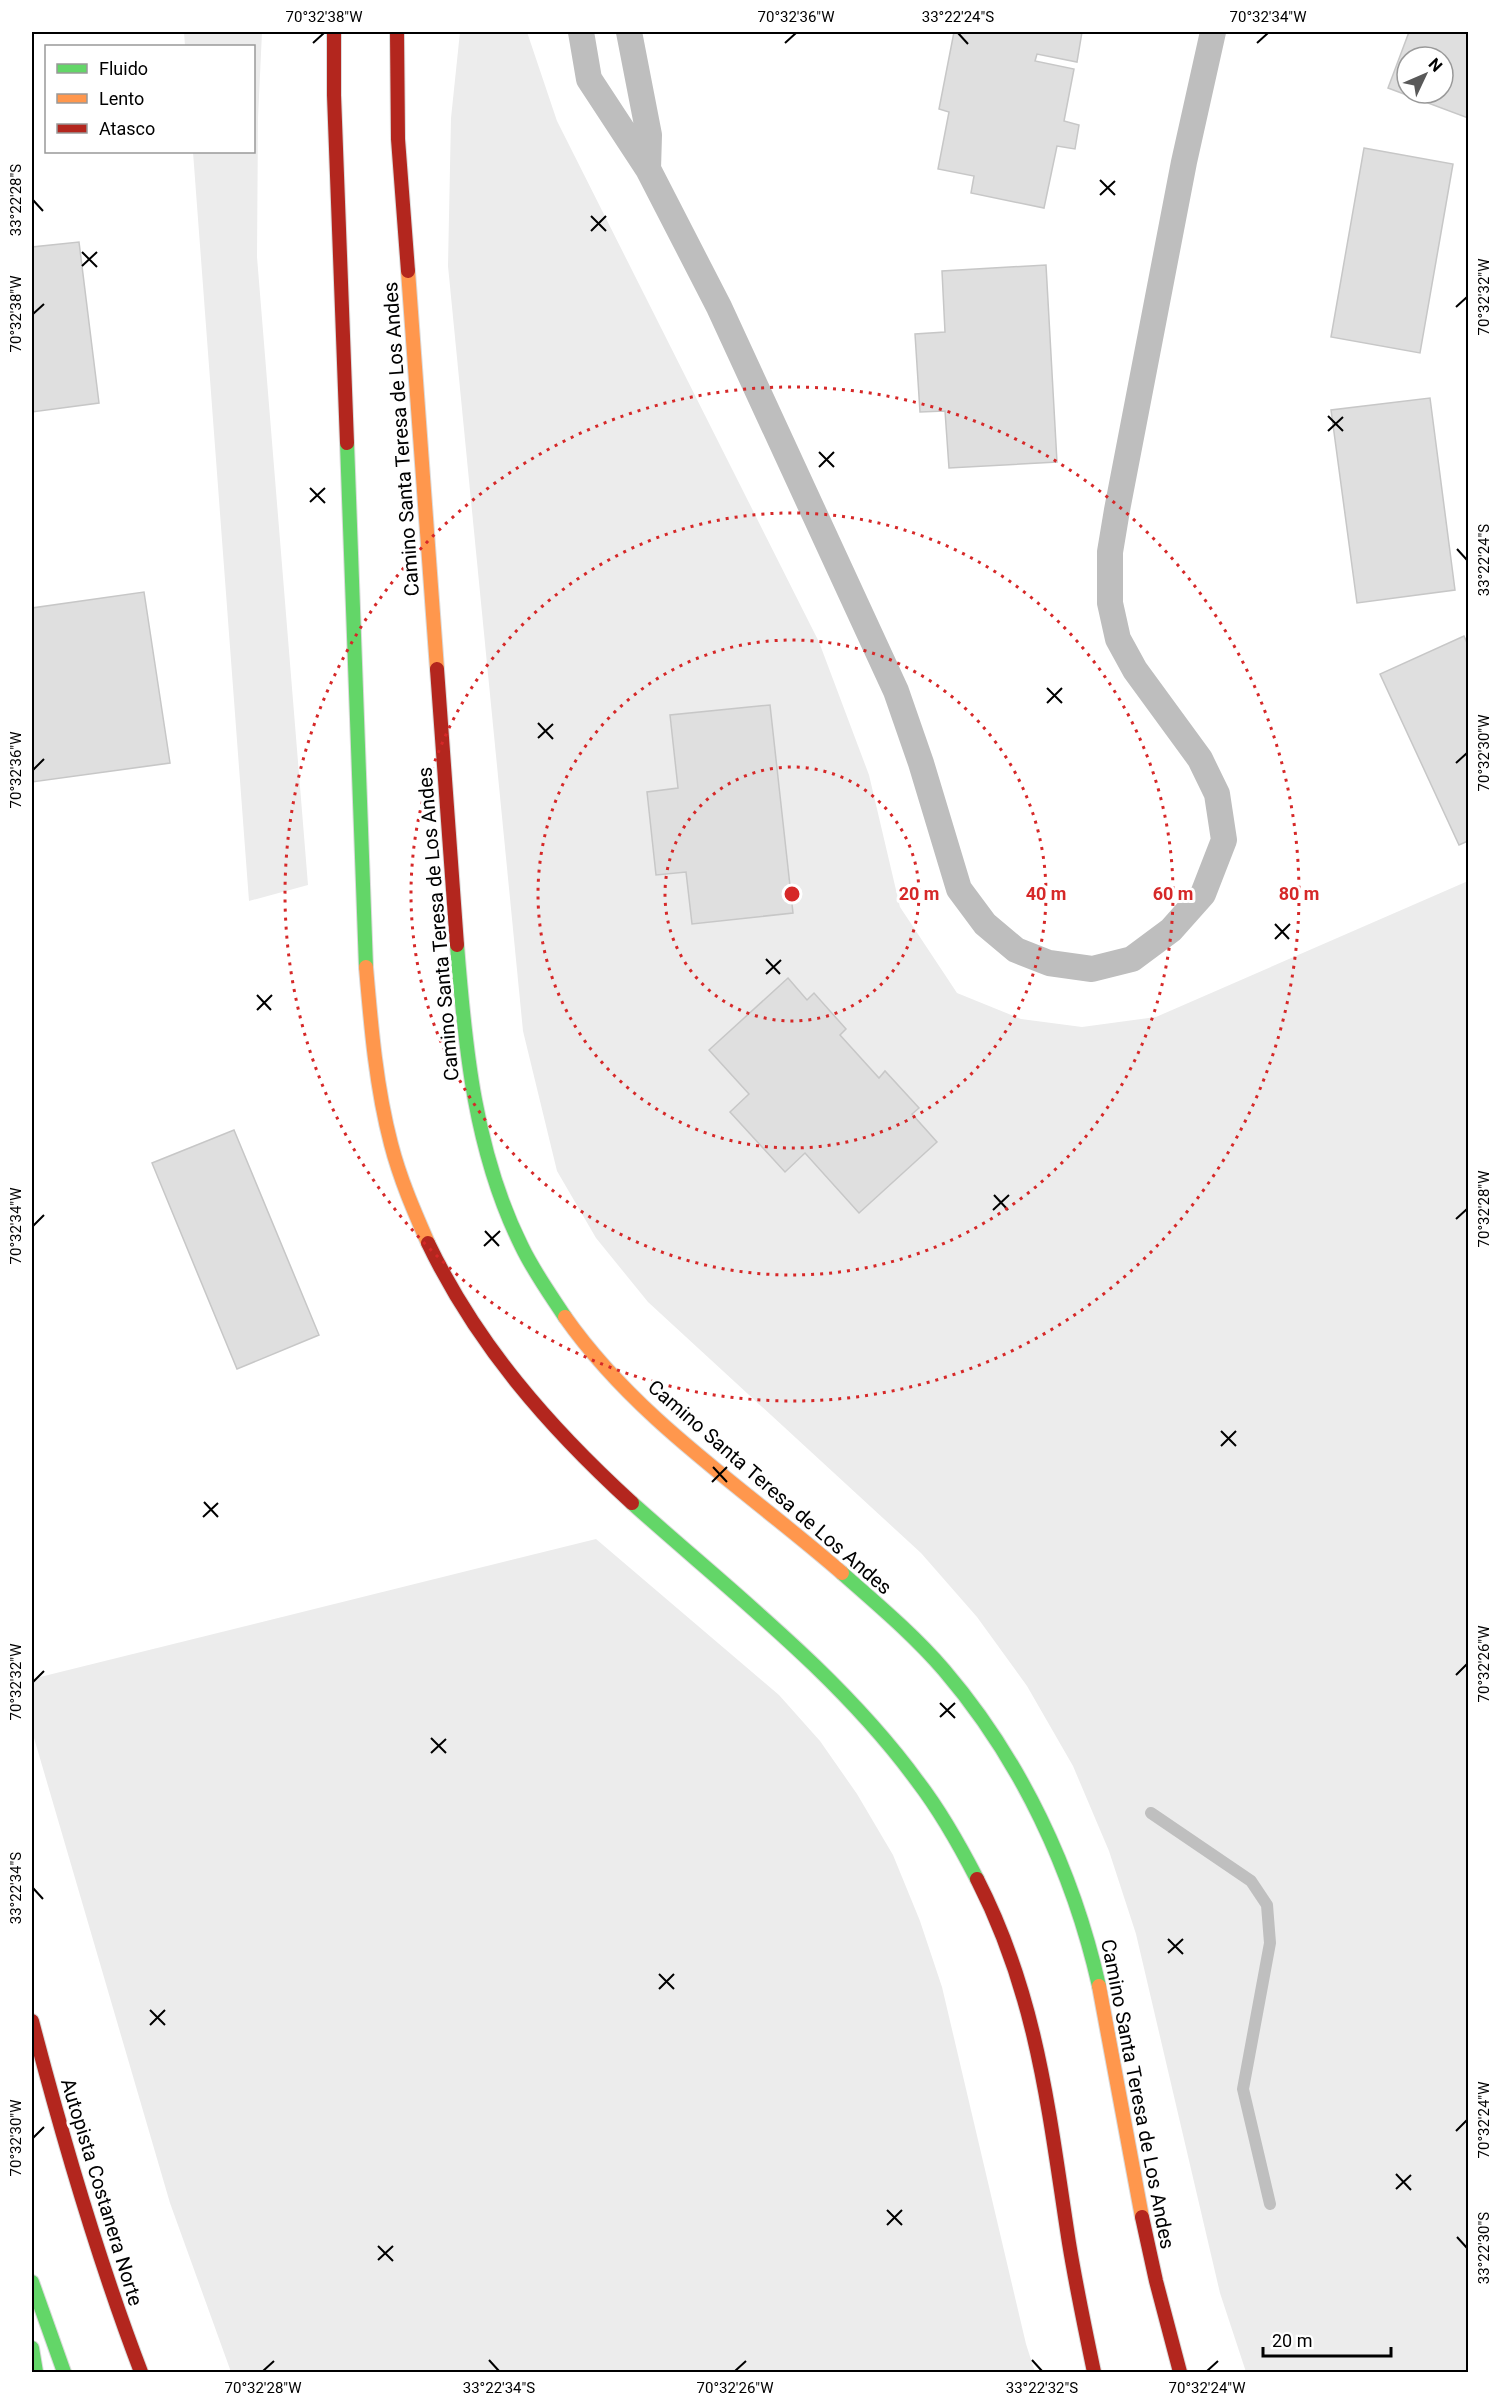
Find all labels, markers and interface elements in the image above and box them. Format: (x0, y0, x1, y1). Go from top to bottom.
text: 70°32'38"W (286, 8, 362, 26)
text: 70°32'36"W (758, 8, 834, 26)
text: 33°22'24"S (922, 8, 994, 26)
text: 70°32'34"W (1230, 8, 1306, 26)
legend (45, 45, 255, 153)
north arrow (1395, 45, 1455, 105)
text: N (1425, 54, 1446, 76)
text: Fluido (99, 58, 148, 79)
text: Lento (99, 88, 144, 109)
text: Atasco (99, 118, 155, 139)
text: 33°22'28"S (7, 164, 25, 236)
text: 70°32'32"W (1475, 259, 1493, 335)
text: 70°32'38"W (7, 276, 25, 352)
street label: Camino Santa Teresa de Los Andes (378, 281, 424, 597)
text: 33°22'24"S (1475, 524, 1493, 596)
text: 70°32'30"W (1475, 715, 1493, 791)
text: 70°32'36"W (7, 732, 25, 808)
street label: Camino Santa Teresa de Los Andes (412, 766, 464, 1082)
text: 20 m (899, 883, 939, 904)
text: 40 m (1026, 883, 1066, 904)
text: 60 m (1153, 883, 1193, 904)
text: 80 m (1279, 883, 1319, 904)
centre of rings (782, 884, 802, 904)
text: 70°32'28"W (1475, 1171, 1493, 1247)
text: 70°32'34"W (7, 1188, 25, 1264)
street label: Camino Santa Teresa de Los Andes (643, 1375, 897, 1599)
text: 70°32'26"W (1475, 1626, 1493, 1702)
text: 70°32'32"W (7, 1644, 25, 1720)
text: 33°22'34"S (7, 1852, 25, 1924)
street label: Camino Santa Teresa de Los Andes (1096, 1937, 1180, 2251)
street label: Autopista Costanera Norte (56, 2075, 148, 2309)
text: 70°32'24"W (1475, 2082, 1493, 2158)
text: 70°32'30"W (7, 2100, 25, 2176)
text: 33°22'30"S (1475, 2212, 1493, 2284)
scale bar (1263, 2320, 1390, 2358)
text: 20 m (1272, 2330, 1312, 2351)
text: 70°32'28"W (225, 2379, 301, 2397)
text: 33°22'34"S (463, 2379, 535, 2397)
text: 70°32'26"W (697, 2379, 773, 2397)
text: 33°22'32"S (1006, 2379, 1078, 2397)
text: 70°32'24"W (1169, 2379, 1245, 2397)

